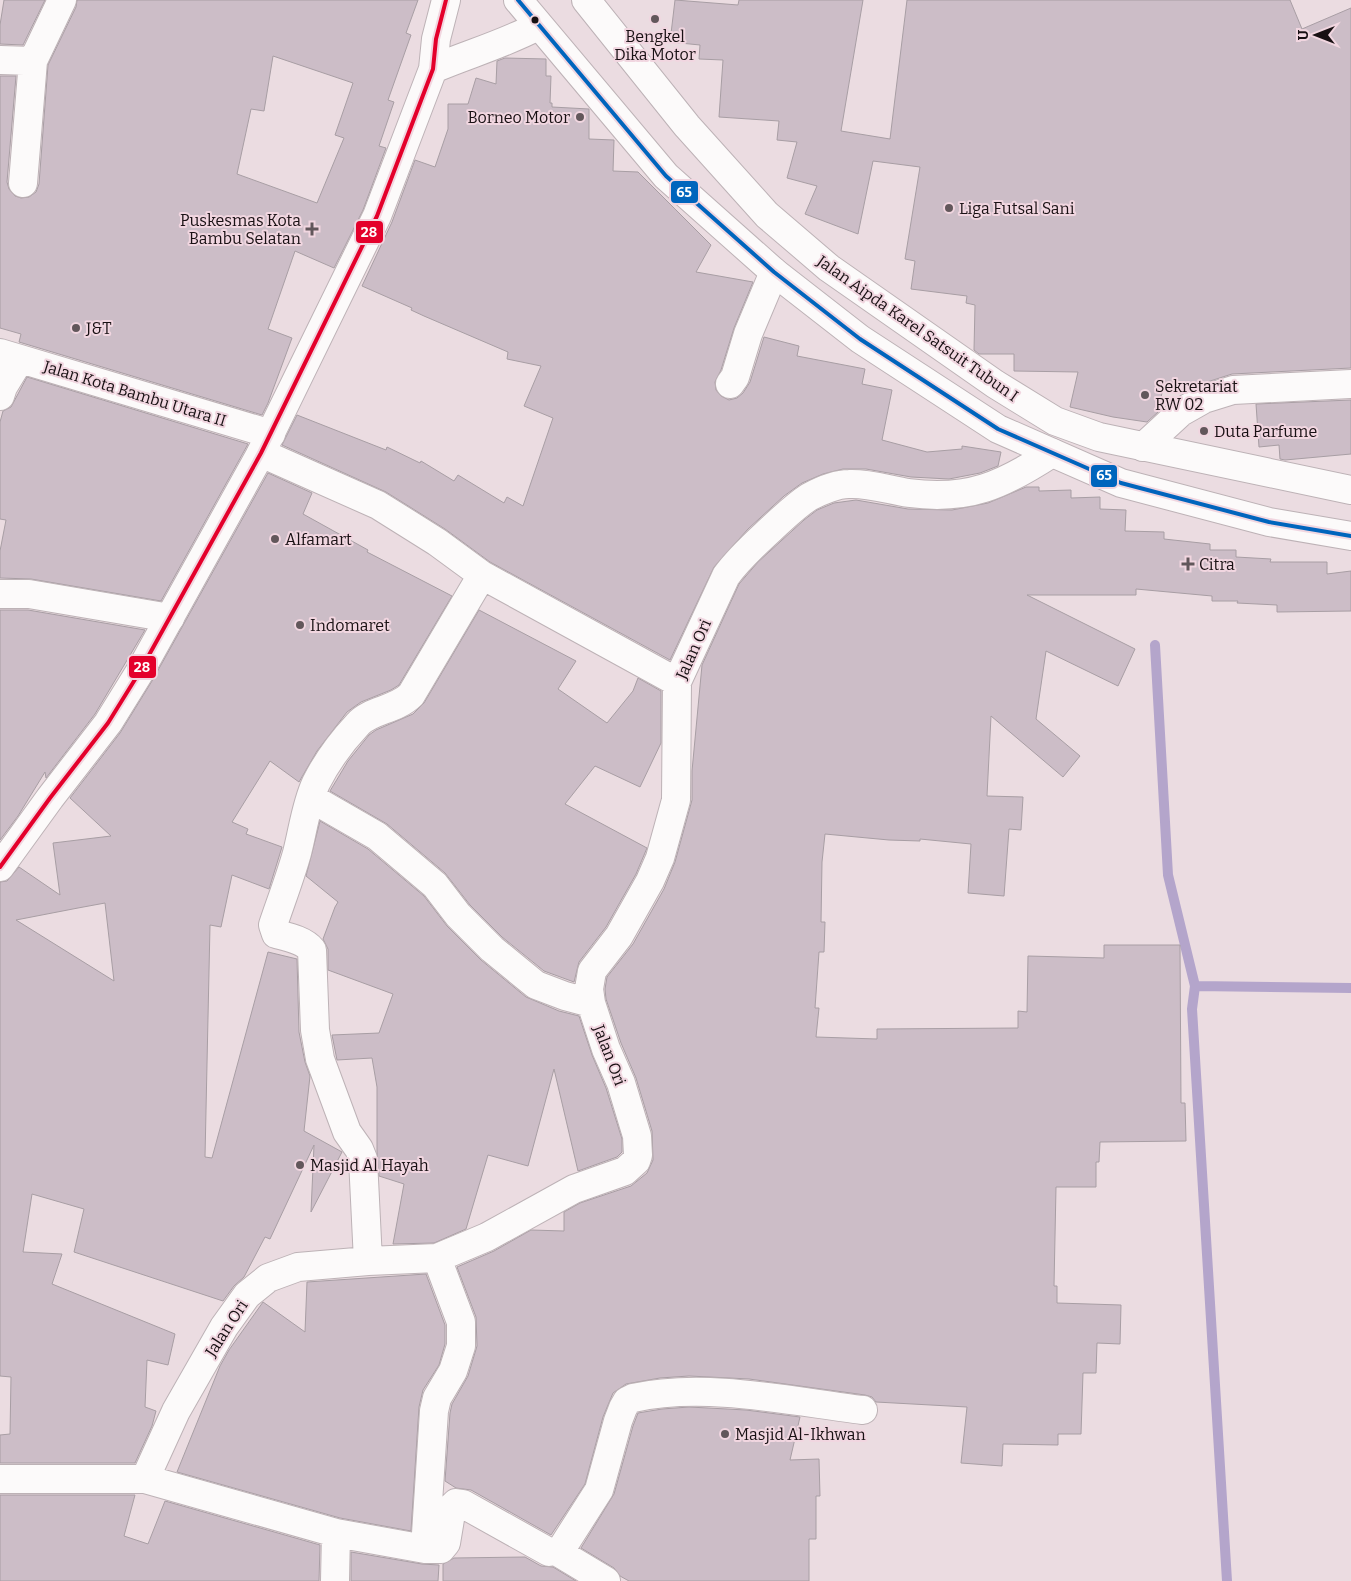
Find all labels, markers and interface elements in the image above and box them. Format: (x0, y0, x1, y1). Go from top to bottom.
north arrow (1291, 10, 1341, 60)
marker: Bengkel Dika Motor (649, 13, 661, 25)
unlabelled marker (530, 15, 540, 25)
place label: Bengkel Dika Motor (614, 27, 696, 64)
text: U (1295, 29, 1312, 40)
place label: Borneo Motor (467, 108, 570, 127)
marker: Borneo Motor (574, 111, 586, 123)
line badge: 65 (670, 180, 699, 204)
text: 65 (676, 184, 692, 201)
place label: Liga Futsal Sani (959, 199, 1075, 218)
marker: Liga Futsal Sani (943, 202, 955, 214)
place label: Puskesmas Kota Bambu Selatan (180, 211, 301, 248)
line badge: 28 (355, 220, 384, 244)
marker: Puskesmas Kota Bambu Selatan (305, 222, 319, 236)
text: 28 (361, 224, 377, 241)
street label: Jalan Aipda Karel Satsuit Tubun I (813, 251, 1022, 405)
place label: J&T (85, 319, 112, 338)
marker: J&T (70, 322, 82, 334)
street label: Jalan Kota Bambu Utara II (40, 356, 228, 430)
place label: Sekretariat RW 02 (1155, 377, 1238, 414)
marker: Sekretariat RW 02 (1139, 389, 1151, 401)
place label: Duta Parfume (1214, 422, 1317, 441)
marker: Duta Parfume (1198, 425, 1210, 437)
line badge: 65 (1090, 464, 1118, 488)
text: 65 (1096, 467, 1112, 484)
place label: Alfamart (285, 530, 352, 549)
marker: Alfamart (269, 533, 281, 545)
place label: Citra (1199, 555, 1235, 574)
marker: Citra (1181, 557, 1195, 571)
place label: Indomaret (310, 616, 390, 635)
street label: Jalan Ori (671, 616, 715, 683)
marker: Indomaret (294, 619, 306, 631)
line badge: 28 (128, 655, 157, 679)
text: 28 (134, 659, 150, 676)
street label: Jalan Ori (589, 1021, 630, 1088)
place label: Masjid Al Hayah (310, 1156, 429, 1175)
marker: Masjid Al Hayah (294, 1159, 306, 1171)
street label: Jalan Ori (201, 1296, 252, 1361)
place label: Masjid Al-Ikhwan (735, 1425, 866, 1444)
marker: Masjid Al-Ikhwan (719, 1428, 731, 1440)

